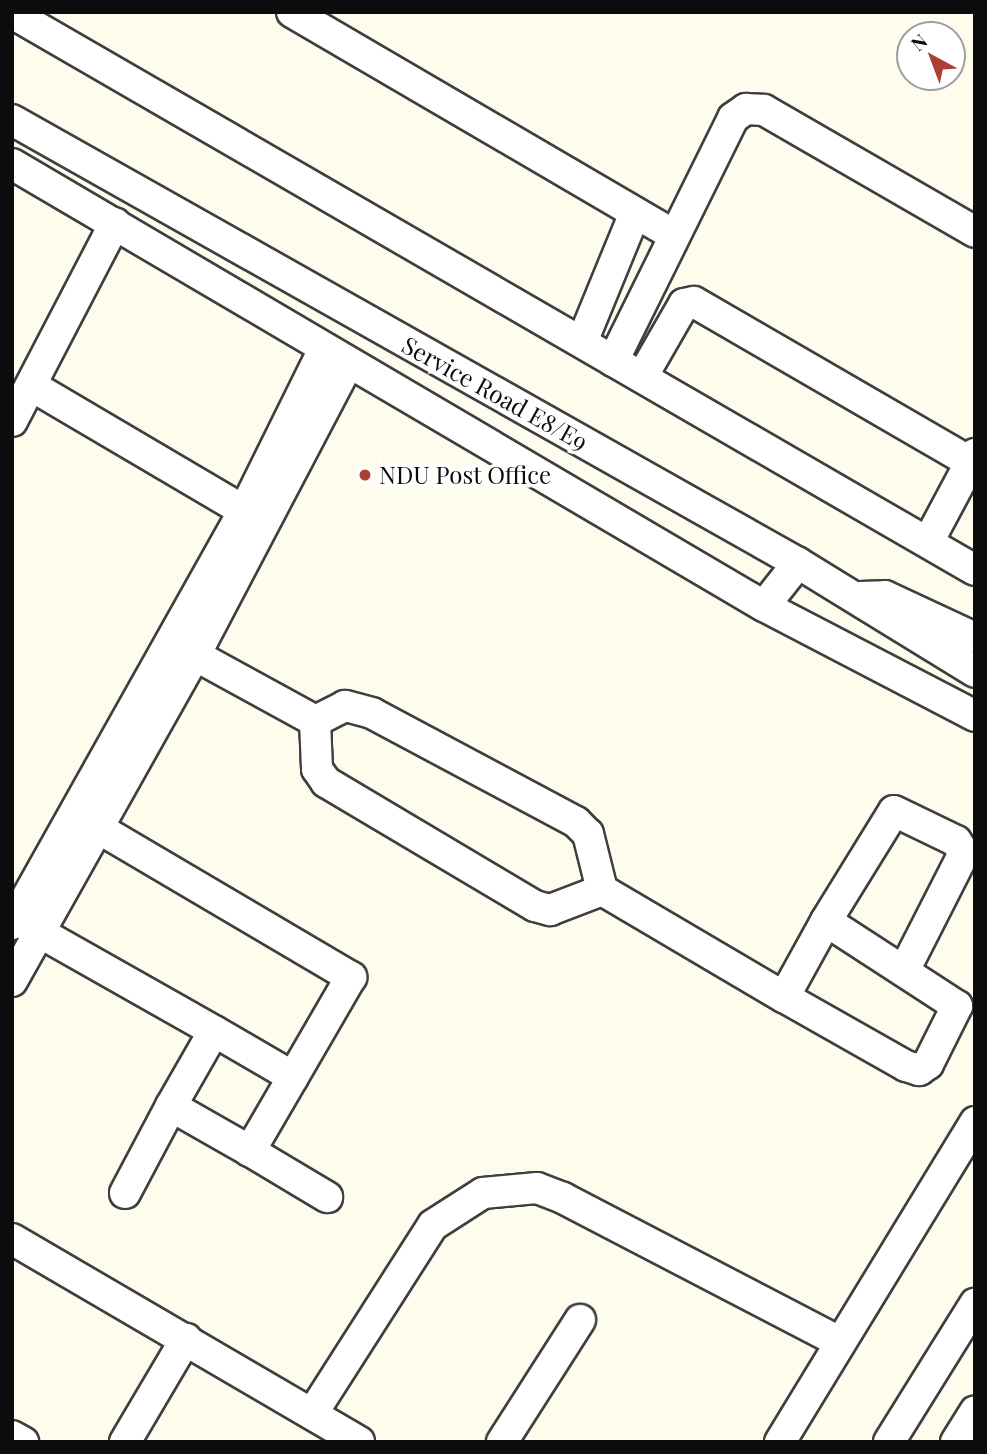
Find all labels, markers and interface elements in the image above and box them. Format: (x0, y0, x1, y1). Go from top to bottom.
north arrow (896, 21, 966, 91)
text: N (905, 27, 932, 56)
street label: Service Road E8/E9 (397, 330, 593, 456)
place label: NDU Post Office (379, 461, 552, 489)
marker: NDU Post Office (357, 467, 373, 483)

